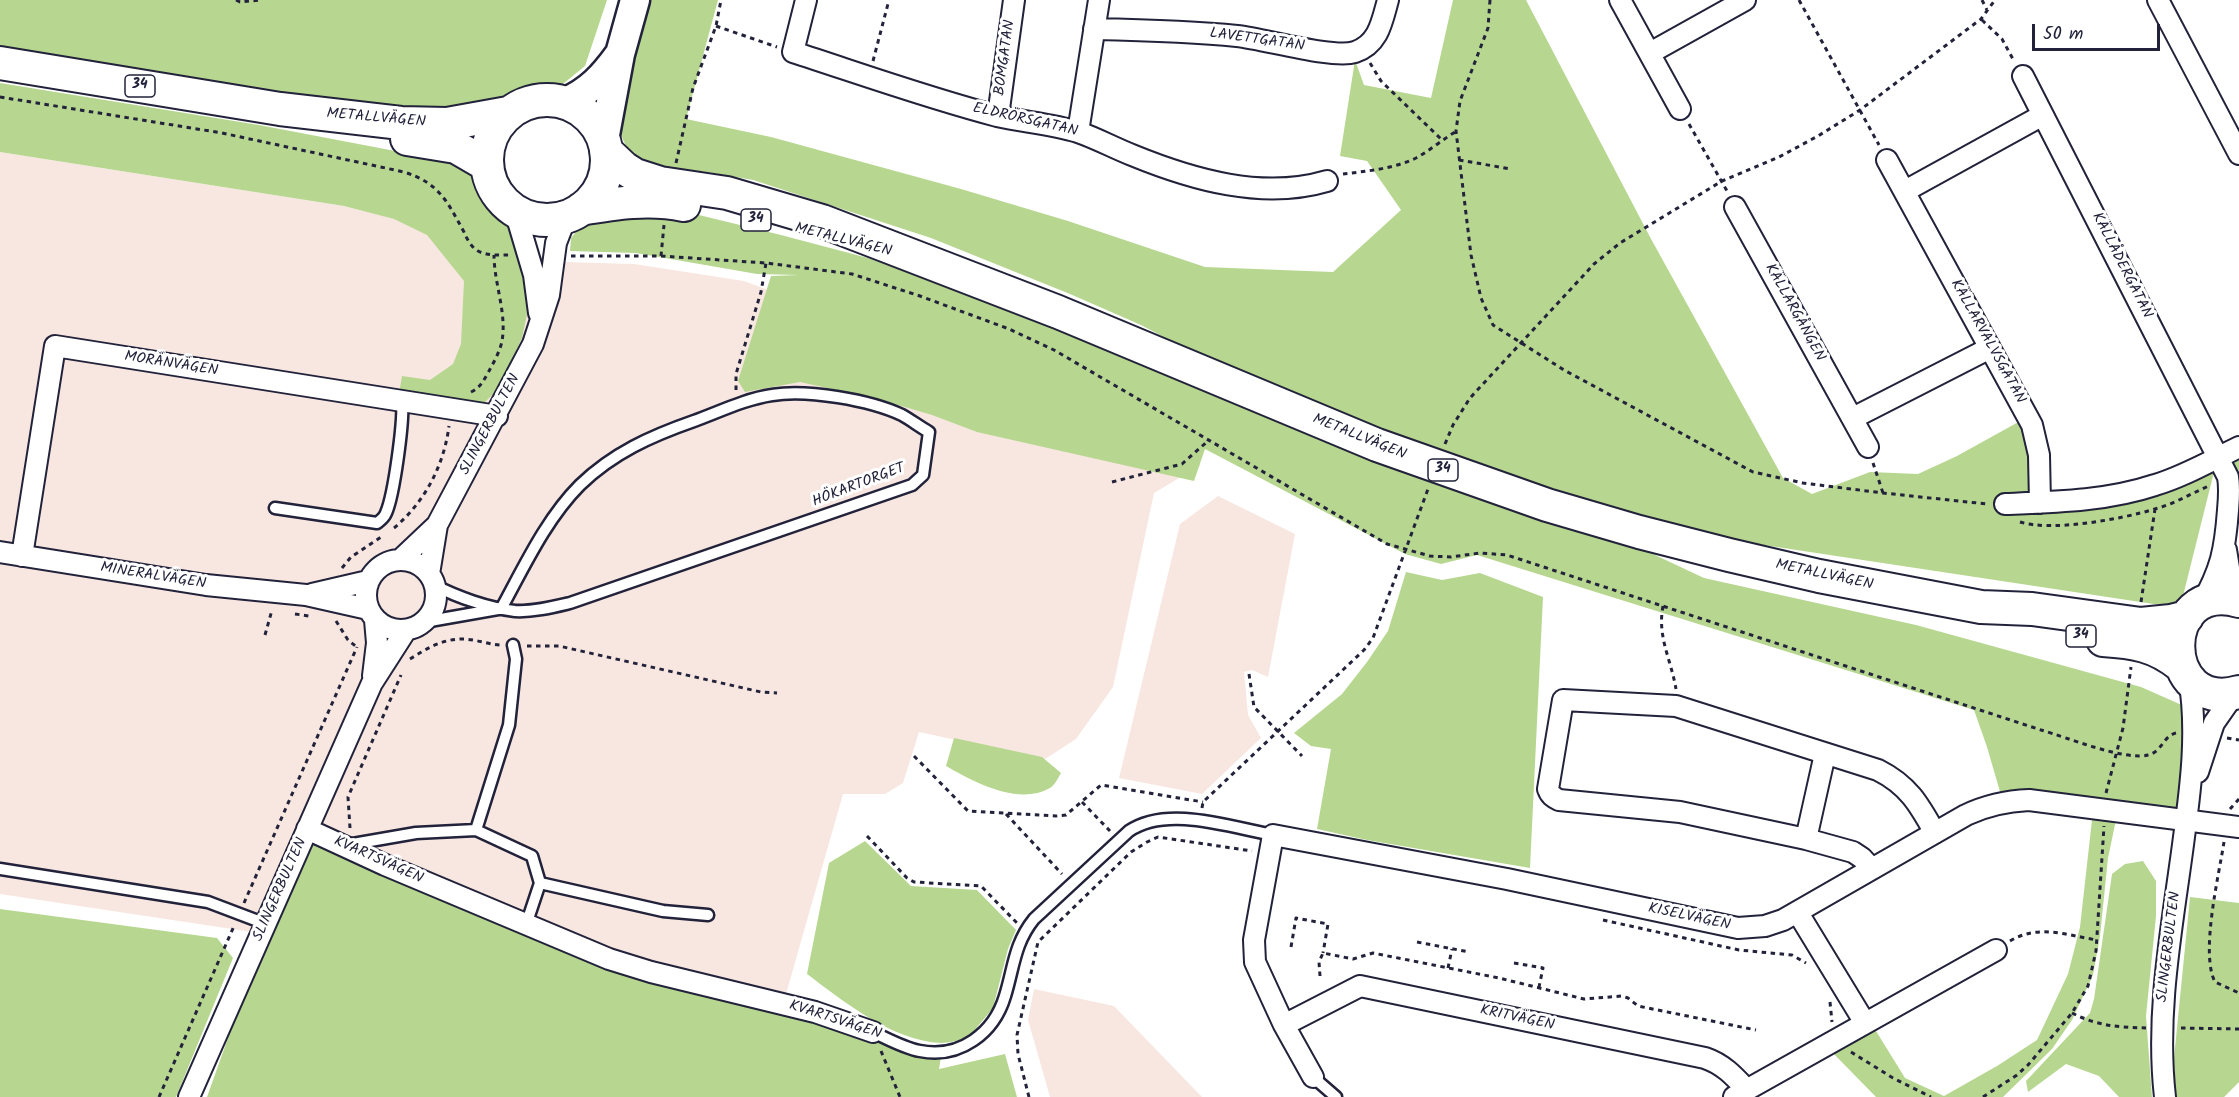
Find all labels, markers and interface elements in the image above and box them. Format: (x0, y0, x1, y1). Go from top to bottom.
scale bar (2035, 12, 2162, 50)
street label: BOMGATAN (992, 19, 1020, 97)
text: 50 m (2043, 20, 2083, 49)
street label: LAVETTGATAN (1208, 25, 1306, 57)
road number: 34 (125, 75, 155, 97)
street label: ELDRÖRSGATAN (971, 100, 1079, 142)
street label: METALLVÄGEN (326, 106, 426, 132)
road number: 34 (741, 209, 771, 231)
street label: KÄLLÅDERGATAN (2087, 210, 2155, 322)
street label: METALLVÄGEN (793, 220, 893, 262)
street label: KÄLLARGÅNGEN (1760, 261, 1828, 365)
street label: KÄLLARVALVSGATAN (1945, 277, 2029, 407)
street label: MORÄNVÄGEN (123, 349, 219, 381)
street label: SLINGERBULTEN (457, 372, 525, 478)
street label: METALLVÄGEN (1310, 411, 1408, 465)
road number: 34 (1428, 459, 1458, 481)
street label: HÖKARTORGET (810, 460, 908, 512)
street label: METALLVÄGEN (1774, 557, 1874, 595)
street label: MINERALVÄGEN (99, 560, 207, 594)
road number: 34 (2066, 625, 2096, 647)
street label: KVARTSVÄGEN (331, 833, 425, 889)
street label: SLINGERBULTEN (250, 835, 312, 945)
street label: SLINGERBULTEN (2154, 891, 2186, 1003)
street label: KISELVÄGEN (1646, 901, 1732, 935)
street label: KVARTSVÄGEN (787, 998, 883, 1044)
street label: KRITVÄGEN (1478, 1002, 1556, 1036)

